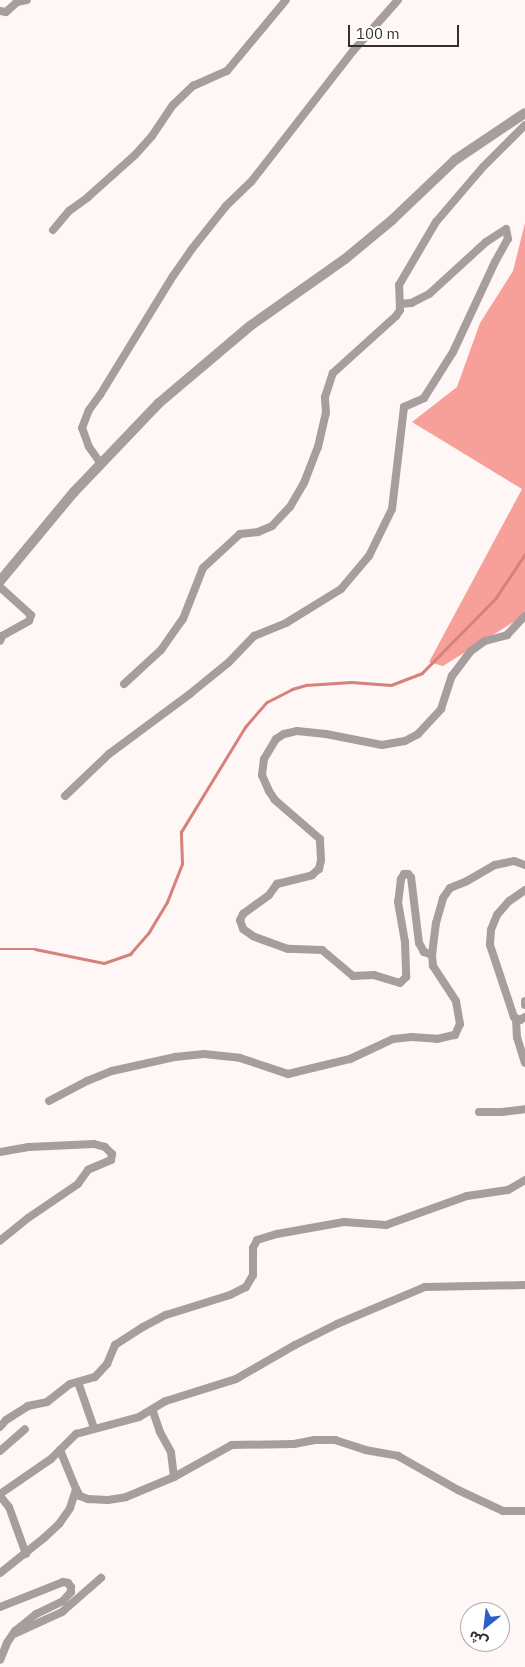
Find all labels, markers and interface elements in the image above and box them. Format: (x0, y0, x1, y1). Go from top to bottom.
scale bar (350, 15, 461, 47)
text: 100 m (356, 24, 400, 43)
north arrow (460, 1602, 510, 1652)
text: ش (465, 1627, 491, 1652)

